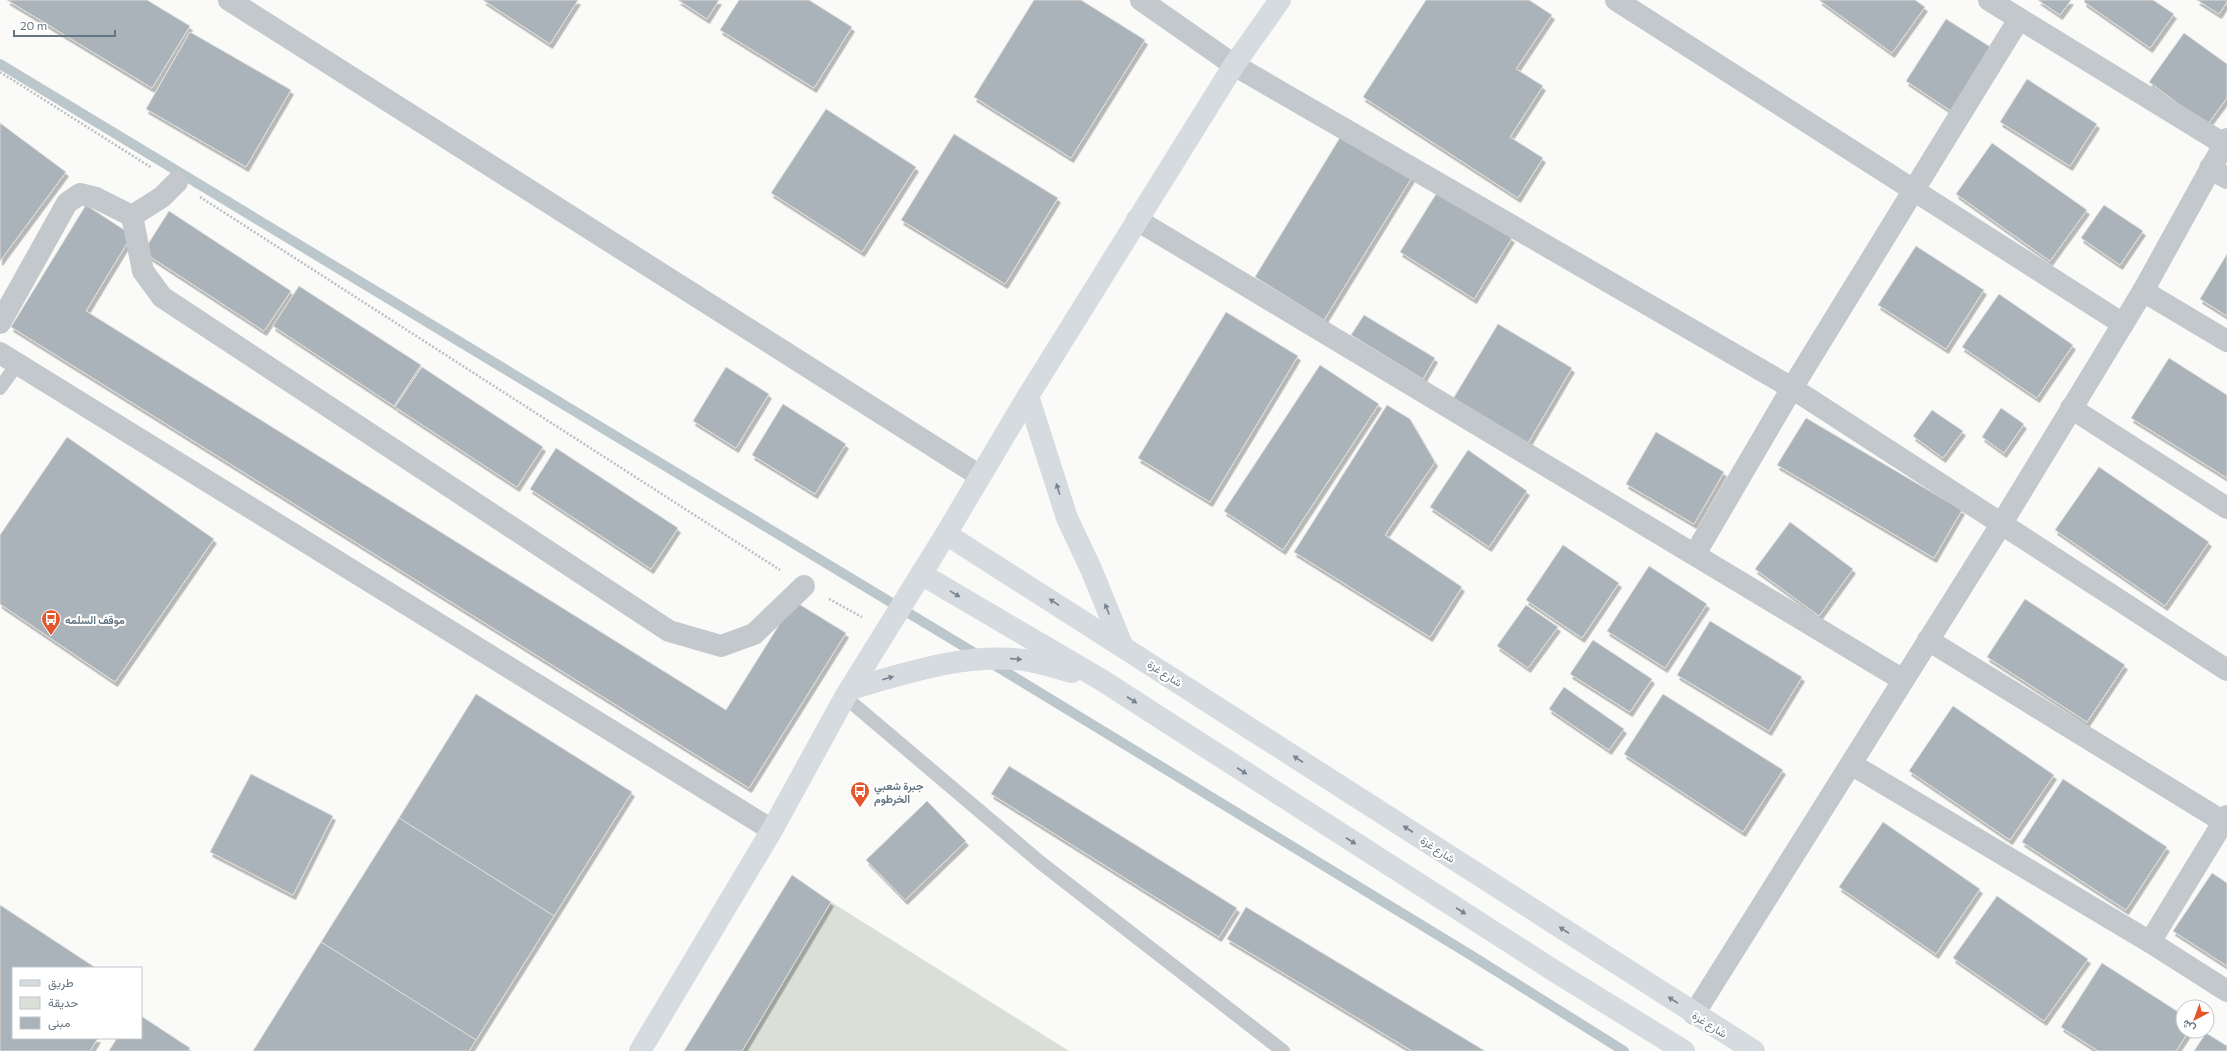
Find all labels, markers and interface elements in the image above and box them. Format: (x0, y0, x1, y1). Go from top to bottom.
scale bar (14, 12, 115, 38)
text: 20 m (20, 18, 47, 32)
one-way arrow (1055, 483, 1061, 495)
one-way arrow (949, 590, 961, 597)
one-way arrow (1049, 598, 1059, 606)
one-way arrow (1104, 603, 1110, 615)
bus stop icon: موقف السلمه (40, 608, 62, 636)
place label: موقف السلمه (65, 613, 125, 627)
one-way arrow (1010, 656, 1022, 663)
street label: شارع غزة (1144, 657, 1185, 691)
one-way arrow (882, 675, 894, 681)
one-way arrow (1127, 697, 1138, 704)
one-way arrow (1293, 755, 1303, 763)
one-way arrow (1236, 767, 1248, 774)
place label: جبرة شعبي الخرطوم (874, 779, 924, 807)
bus stop icon: جبرة شعبي الخرطوم (849, 780, 871, 808)
one-way arrow (1402, 825, 1413, 833)
street label: شارع غزة (1417, 833, 1458, 867)
one-way arrow (1346, 837, 1357, 844)
one-way arrow (1456, 907, 1466, 915)
one-way arrow (1559, 926, 1569, 934)
legend (12, 967, 142, 1039)
text: طريق (48, 975, 74, 991)
text: حديقة (48, 995, 78, 1010)
one-way arrow (1667, 997, 1679, 1004)
north arrow (2175, 999, 2215, 1039)
street label: شارع غزة (1689, 1008, 1730, 1042)
text: مبنى (48, 1015, 70, 1031)
text: ش (2179, 1017, 2198, 1036)

